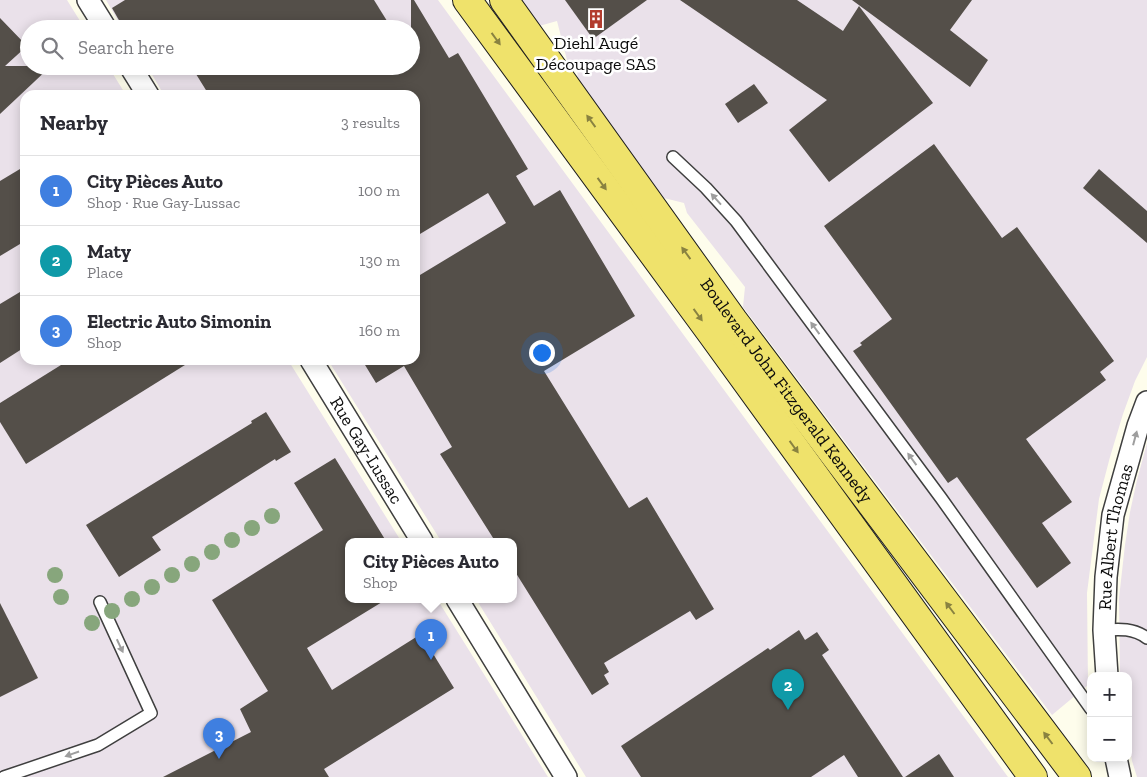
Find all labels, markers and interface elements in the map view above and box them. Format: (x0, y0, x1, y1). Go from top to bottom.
building icon: Diehl Augé Découpage SAS (585, 8, 607, 30)
search box (20, 20, 420, 75)
one-way arrow (490, 32, 501, 45)
place label: Diehl Augé Découpage SAS (536, 32, 656, 75)
icon: search (38, 34, 66, 62)
text: Search here (78, 36, 174, 59)
text: Nearby (40, 110, 108, 135)
text: 3 results (341, 113, 400, 132)
one-way arrow (586, 114, 596, 128)
text: City Pièces Auto (87, 170, 223, 193)
one-way arrow (597, 177, 607, 191)
text: 1 (53, 181, 59, 200)
text: 100 m (358, 181, 400, 200)
text: Shop · Rue Gay-Lussac (87, 193, 240, 212)
one-way arrow (710, 194, 722, 206)
text: Maty (87, 240, 131, 263)
one-way arrow (680, 247, 691, 260)
text: 2 (52, 251, 60, 270)
text: 130 m (359, 251, 400, 270)
text: Place (87, 263, 123, 282)
street label: Boulevard John Fitzgerald Kennedy (696, 274, 878, 508)
one-way arrow (693, 308, 704, 321)
text: Electric Auto Simonin (87, 310, 271, 333)
text: 3 (52, 321, 60, 340)
text: 160 m (359, 321, 400, 340)
one-way arrow (810, 321, 820, 335)
text: Shop (87, 333, 122, 352)
your location (529, 340, 555, 366)
street label: Rue Gay-Lussac (325, 393, 408, 508)
one-way arrow (1131, 430, 1139, 445)
one-way arrow (789, 440, 799, 454)
one-way arrow (907, 452, 917, 466)
street label: Rue Albert Thomas (1094, 461, 1138, 611)
popup (345, 538, 517, 603)
text: City Pièces Auto (363, 550, 499, 573)
text: Shop (363, 573, 398, 592)
one-way arrow (945, 601, 955, 615)
pin: 1 (415, 619, 447, 660)
one-way arrow (116, 639, 124, 653)
pin: 2 (772, 669, 804, 710)
map controls (1087, 672, 1132, 762)
button: + (1087, 672, 1132, 717)
button: − (1087, 717, 1132, 762)
pin: 3 (203, 718, 235, 759)
one-way arrow (1042, 732, 1053, 745)
one-way arrow (65, 751, 80, 758)

